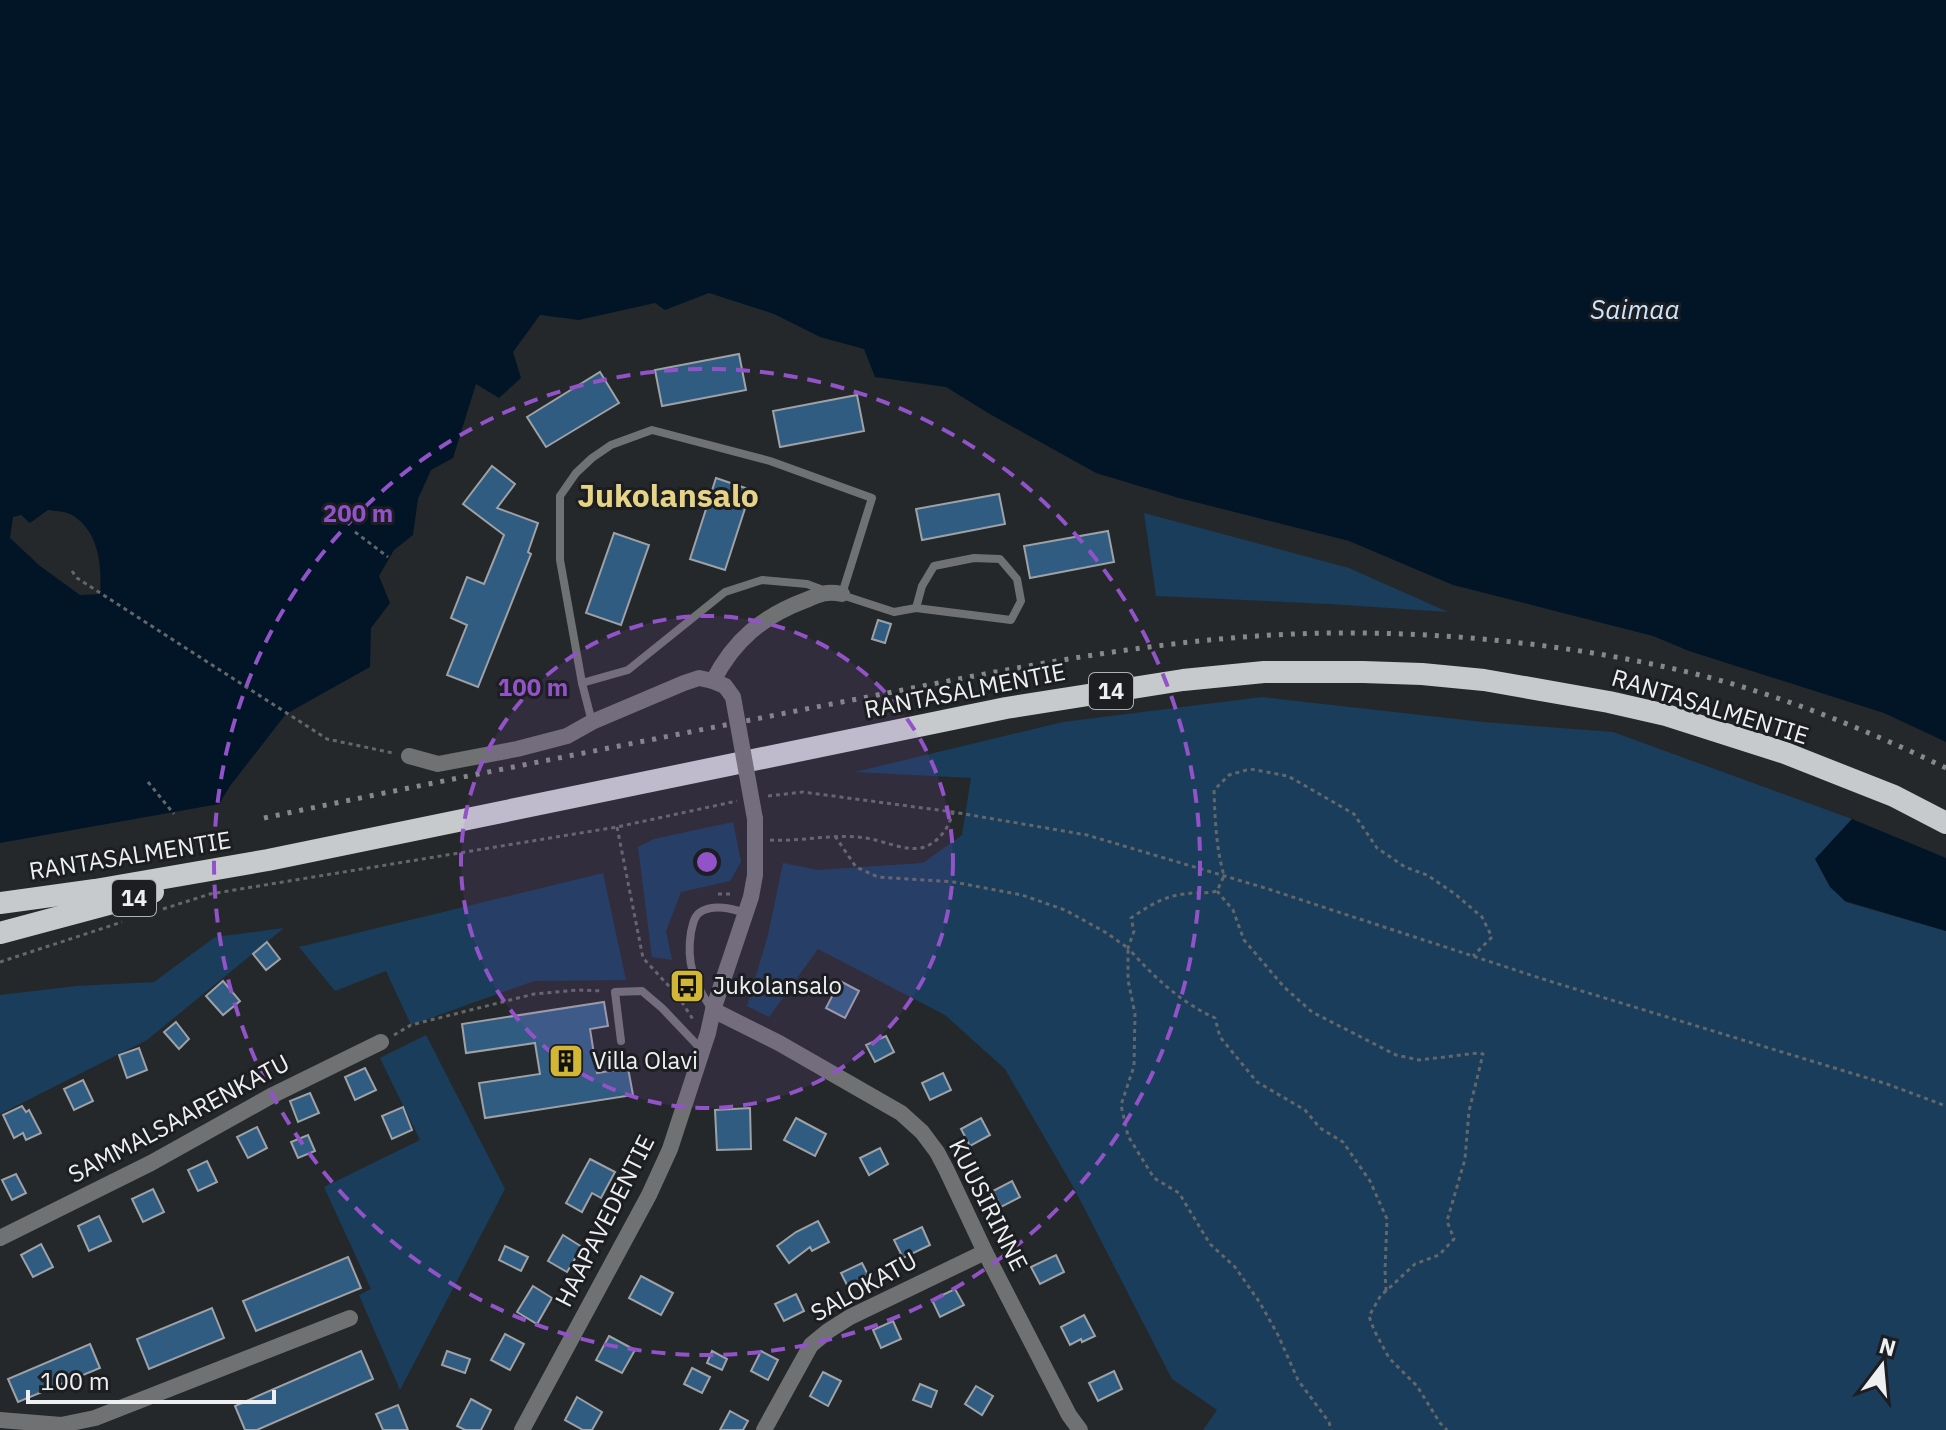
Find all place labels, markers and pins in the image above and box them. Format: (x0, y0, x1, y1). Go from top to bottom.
centre of rings (693, 848, 721, 876)
bus stop icon: Jukolansalo (668, 967, 706, 1005)
place label: Jukolansalo (713, 969, 842, 1001)
building icon: Villa Olavi (547, 1042, 585, 1080)
place label: Villa Olavi (592, 1044, 698, 1076)

